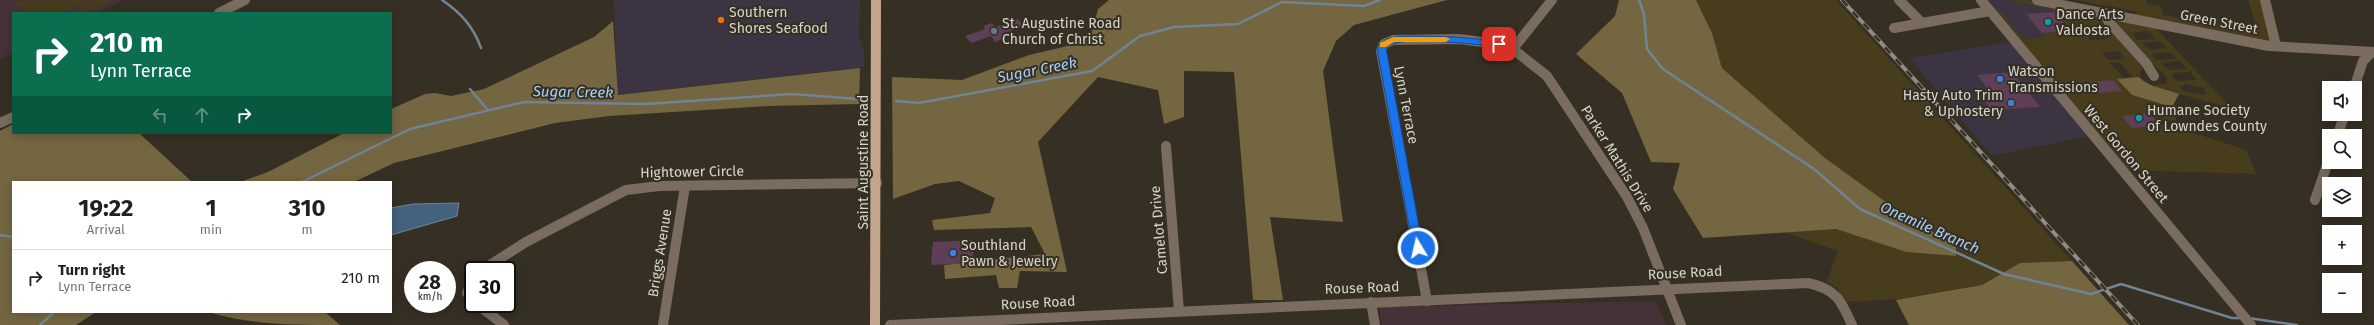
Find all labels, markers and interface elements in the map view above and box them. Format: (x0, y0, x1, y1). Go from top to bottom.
place label: Southern Shores Seafood (729, 4, 828, 37)
place label: Dance Arts Valdosta (2056, 6, 2124, 39)
street label: Green Street (2179, 6, 2260, 38)
marker: Southern Shores Seafood (716, 15, 726, 25)
place label: St. Augustine Road Church of Christ (1002, 15, 1121, 48)
marker: Dance Arts Valdosta (2043, 17, 2053, 27)
text: 210 m (90, 26, 164, 59)
marker: St. Augustine Road Church of Christ (989, 26, 999, 36)
pin (1482, 27, 1516, 61)
icon: right (24, 28, 76, 80)
icon: arrive (1488, 33, 1510, 55)
water label: Sugar Creek (995, 53, 1078, 87)
text: Lynn Terrace (90, 60, 192, 82)
place label: Watson Transmissions (2008, 63, 2098, 96)
street label: Lynn Terrace (1390, 65, 1422, 145)
marker: Watson Transmissions (1995, 74, 2005, 84)
map controls (2322, 81, 2362, 313)
button: sound (2322, 81, 2362, 121)
water label: Sugar Creek (532, 82, 613, 102)
place label: Hasty Auto Trim & Uphostery (1903, 87, 2003, 120)
street label: Saint Augustine Road (855, 95, 872, 230)
marker: Hasty Auto Trim & Uphostery (2006, 98, 2016, 108)
street label: Parker Mathis Drive (1577, 102, 1657, 216)
street label: West Gordon Street (2080, 102, 2173, 207)
place label: Humane Society of Lowndes County (2147, 102, 2267, 135)
icon: left (149, 104, 171, 126)
icon: ahead (191, 104, 213, 126)
icon: right (233, 104, 255, 126)
marker: Humane Society of Lowndes County (2134, 113, 2144, 123)
button: search (2322, 129, 2362, 169)
street label: Hightower Circle (640, 163, 744, 181)
button: layers (2322, 177, 2362, 217)
street label: Camelot Drive (1147, 185, 1171, 275)
text: 19:22 (78, 194, 133, 222)
text: 1 (205, 194, 217, 222)
text: 310 (289, 194, 326, 222)
water label: Onemile Branch (1878, 198, 1982, 258)
street label: Briggs Avenue (645, 208, 675, 298)
text: Arrival (87, 222, 125, 237)
text: min (200, 222, 222, 237)
text: m (302, 222, 313, 237)
button: + (2322, 225, 2362, 265)
position arrow (1397, 227, 1439, 269)
place label: Southland Pawn & Jewelry (961, 237, 1058, 270)
marker: Southland Pawn & Jewelry (948, 248, 958, 258)
text: Turn right (58, 261, 125, 279)
speed limit sign: 30 (464, 261, 516, 313)
street label: Rouse Road (1647, 263, 1723, 283)
icon: right (24, 267, 46, 289)
text: 210 m (341, 269, 380, 287)
text: 28 (419, 270, 441, 294)
button: − (2322, 273, 2362, 313)
street label: Rouse Road (1324, 278, 1400, 298)
text: Lynn Terrace (58, 279, 131, 294)
text: km/h (418, 291, 442, 303)
street label: Rouse Road (1000, 293, 1076, 313)

